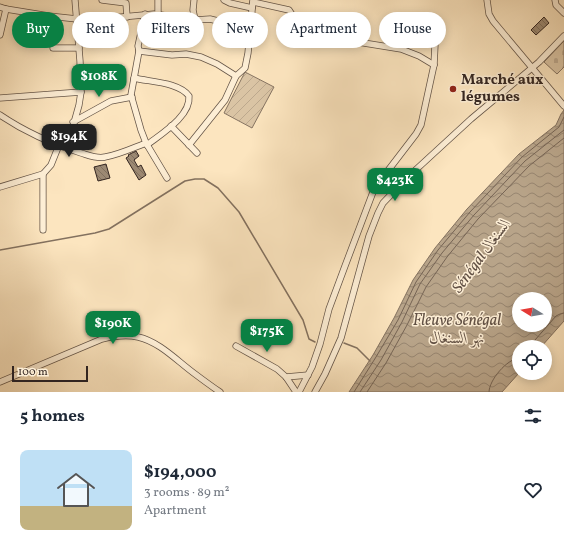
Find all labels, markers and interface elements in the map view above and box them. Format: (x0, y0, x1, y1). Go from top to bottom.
chip: Buy (12, 12, 64, 48)
chip: Rent (72, 12, 129, 48)
chip: Filters (137, 12, 204, 48)
chip: New (212, 12, 268, 48)
chip: Apartment (276, 12, 371, 48)
chip: House (379, 12, 446, 48)
pin: $108K (71, 64, 127, 98)
text: $108K (81, 68, 118, 86)
place label: Marché aux légumes (461, 70, 544, 108)
marker: Marché aux légumes (448, 84, 458, 94)
pin: $194K (41, 124, 97, 158)
text: $194K (51, 128, 87, 146)
pin: $423K (367, 168, 423, 202)
text: $423K (376, 172, 414, 190)
water label: Sénégal السنغال (447, 214, 517, 298)
north arrow (512, 292, 552, 332)
map controls (512, 292, 552, 380)
water label: Fleuve Sénégal نهر السنغال (413, 310, 501, 350)
pin: $190K (85, 311, 141, 345)
text: $190K (94, 315, 132, 333)
pin: $175K (239, 319, 295, 353)
text: $175K (250, 323, 284, 341)
button: locate (512, 340, 552, 380)
scale bar (12, 364, 88, 383)
text: 100 m (18, 365, 48, 380)
text: 5 homes (20, 405, 85, 428)
icon: filters (522, 405, 544, 427)
text: $194,000 (144, 461, 216, 484)
icon: home (52, 466, 100, 514)
icon: heart (522, 479, 544, 501)
text: 3 rooms · 89 m² (144, 484, 230, 502)
text: Apartment (144, 502, 207, 520)

